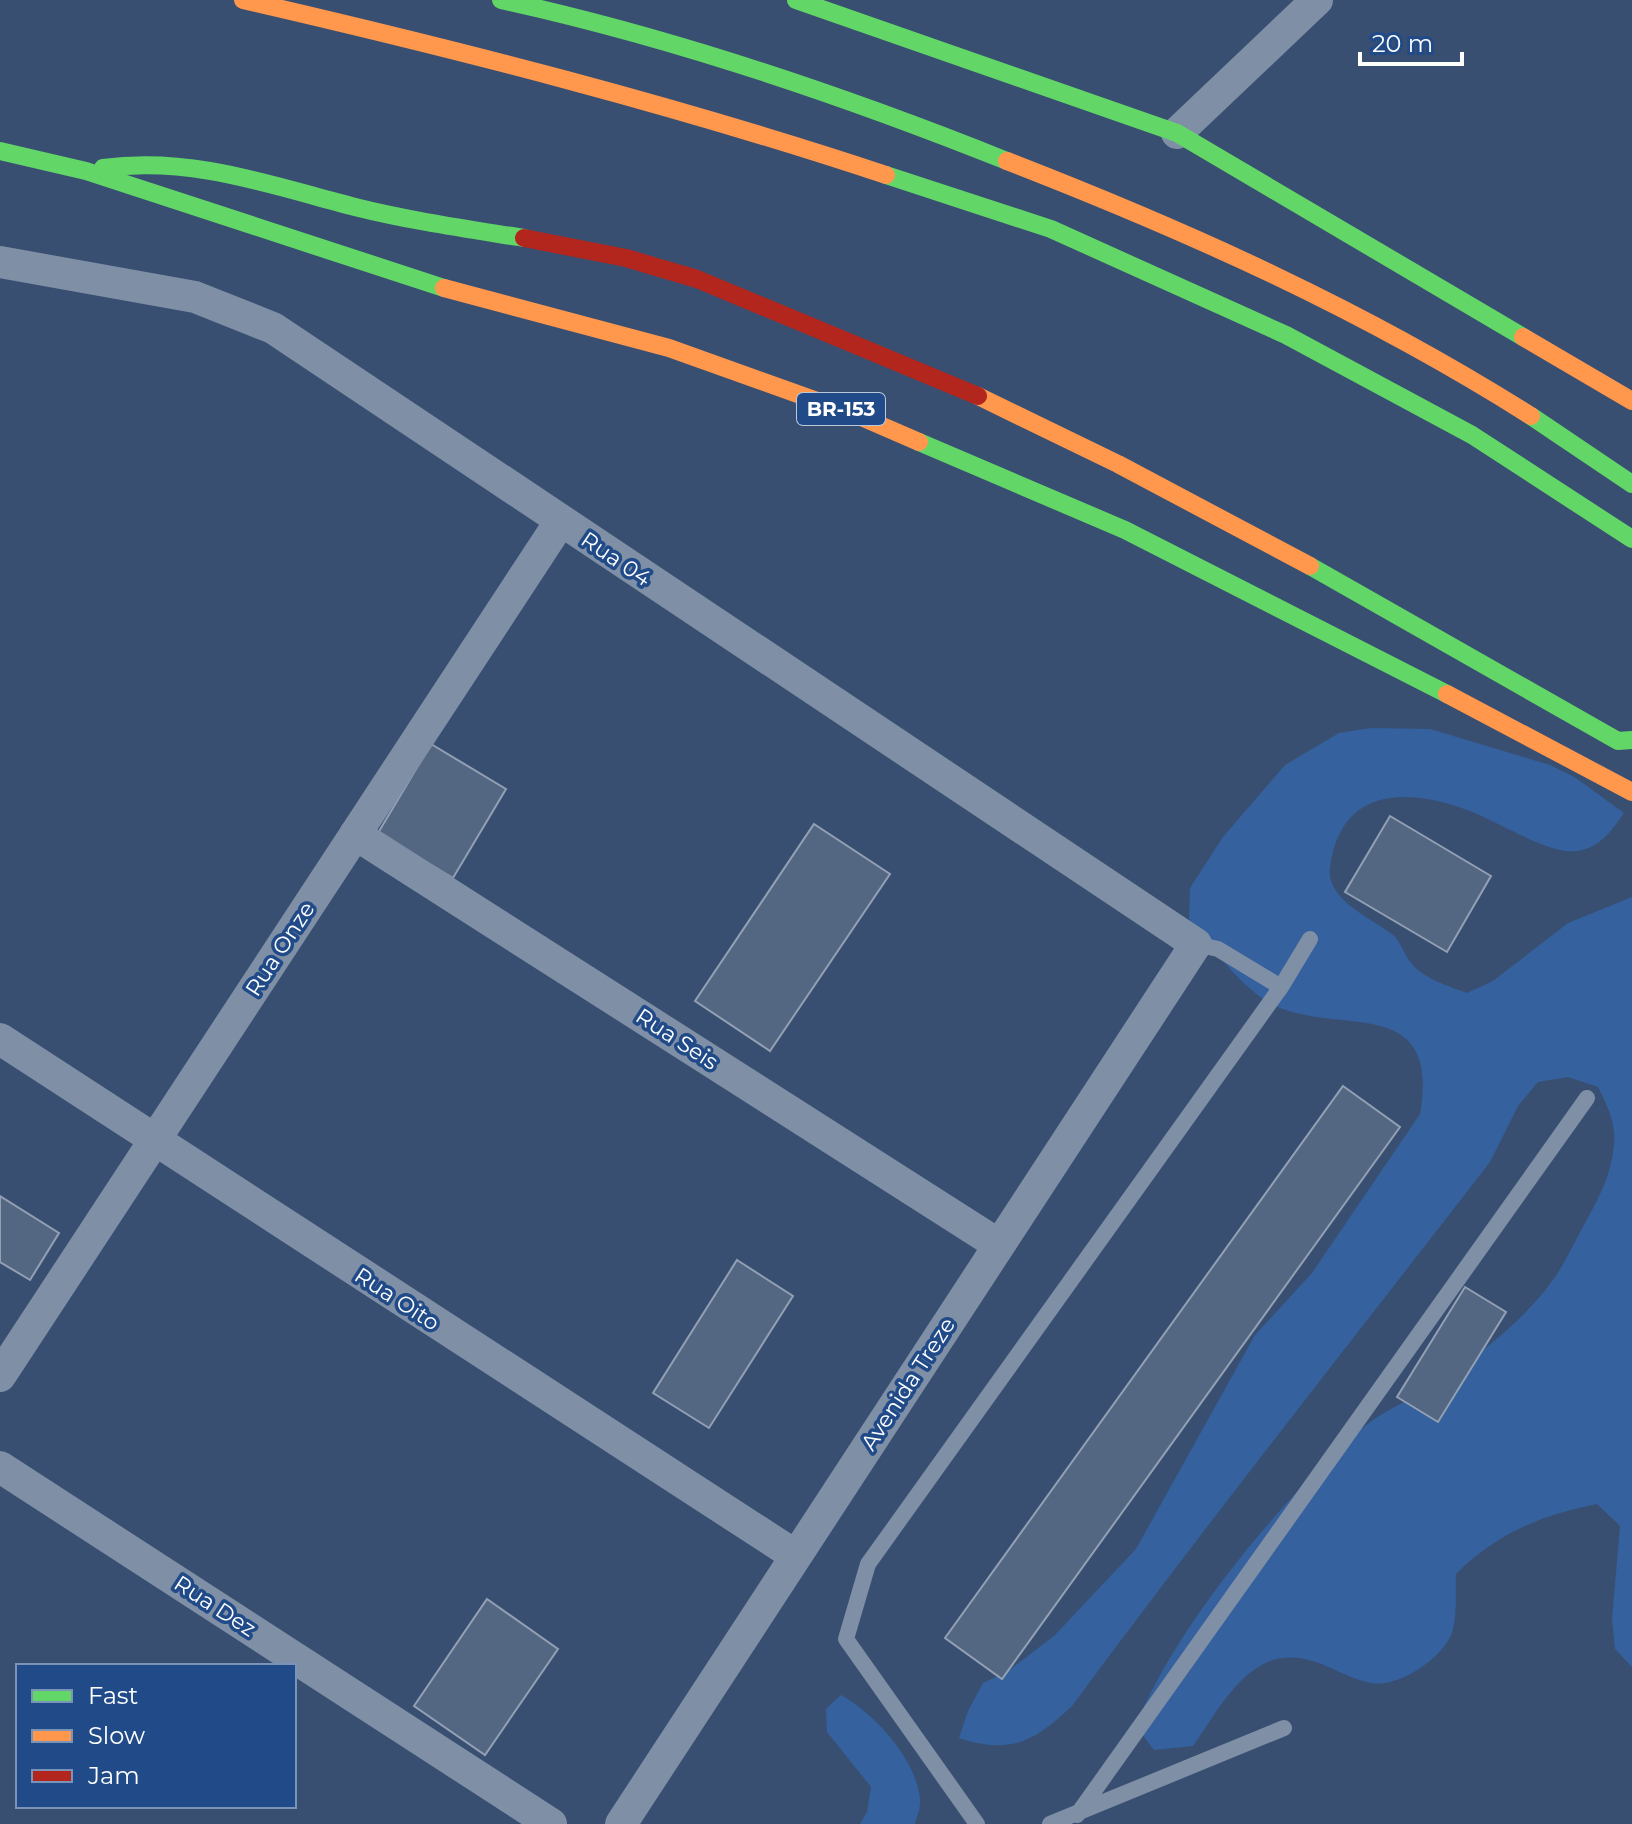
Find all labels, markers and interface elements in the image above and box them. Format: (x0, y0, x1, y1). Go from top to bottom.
scale bar (1360, 16, 1462, 66)
text: 20 m (1372, 29, 1433, 58)
road number: BR-153 (797, 393, 885, 425)
street label: Rua 04 (576, 526, 656, 592)
street label: Rua Onze (240, 897, 320, 1001)
street label: Rua Seis (631, 1002, 724, 1076)
street label: Rua Oito (349, 1262, 445, 1336)
street label: Avenida Treze (855, 1313, 961, 1455)
street label: Rua Dez (169, 1570, 261, 1642)
legend (16, 1664, 296, 1808)
text: Fast (88, 1681, 139, 1710)
text: Slow (88, 1721, 145, 1750)
text: Jam (87, 1761, 140, 1790)

